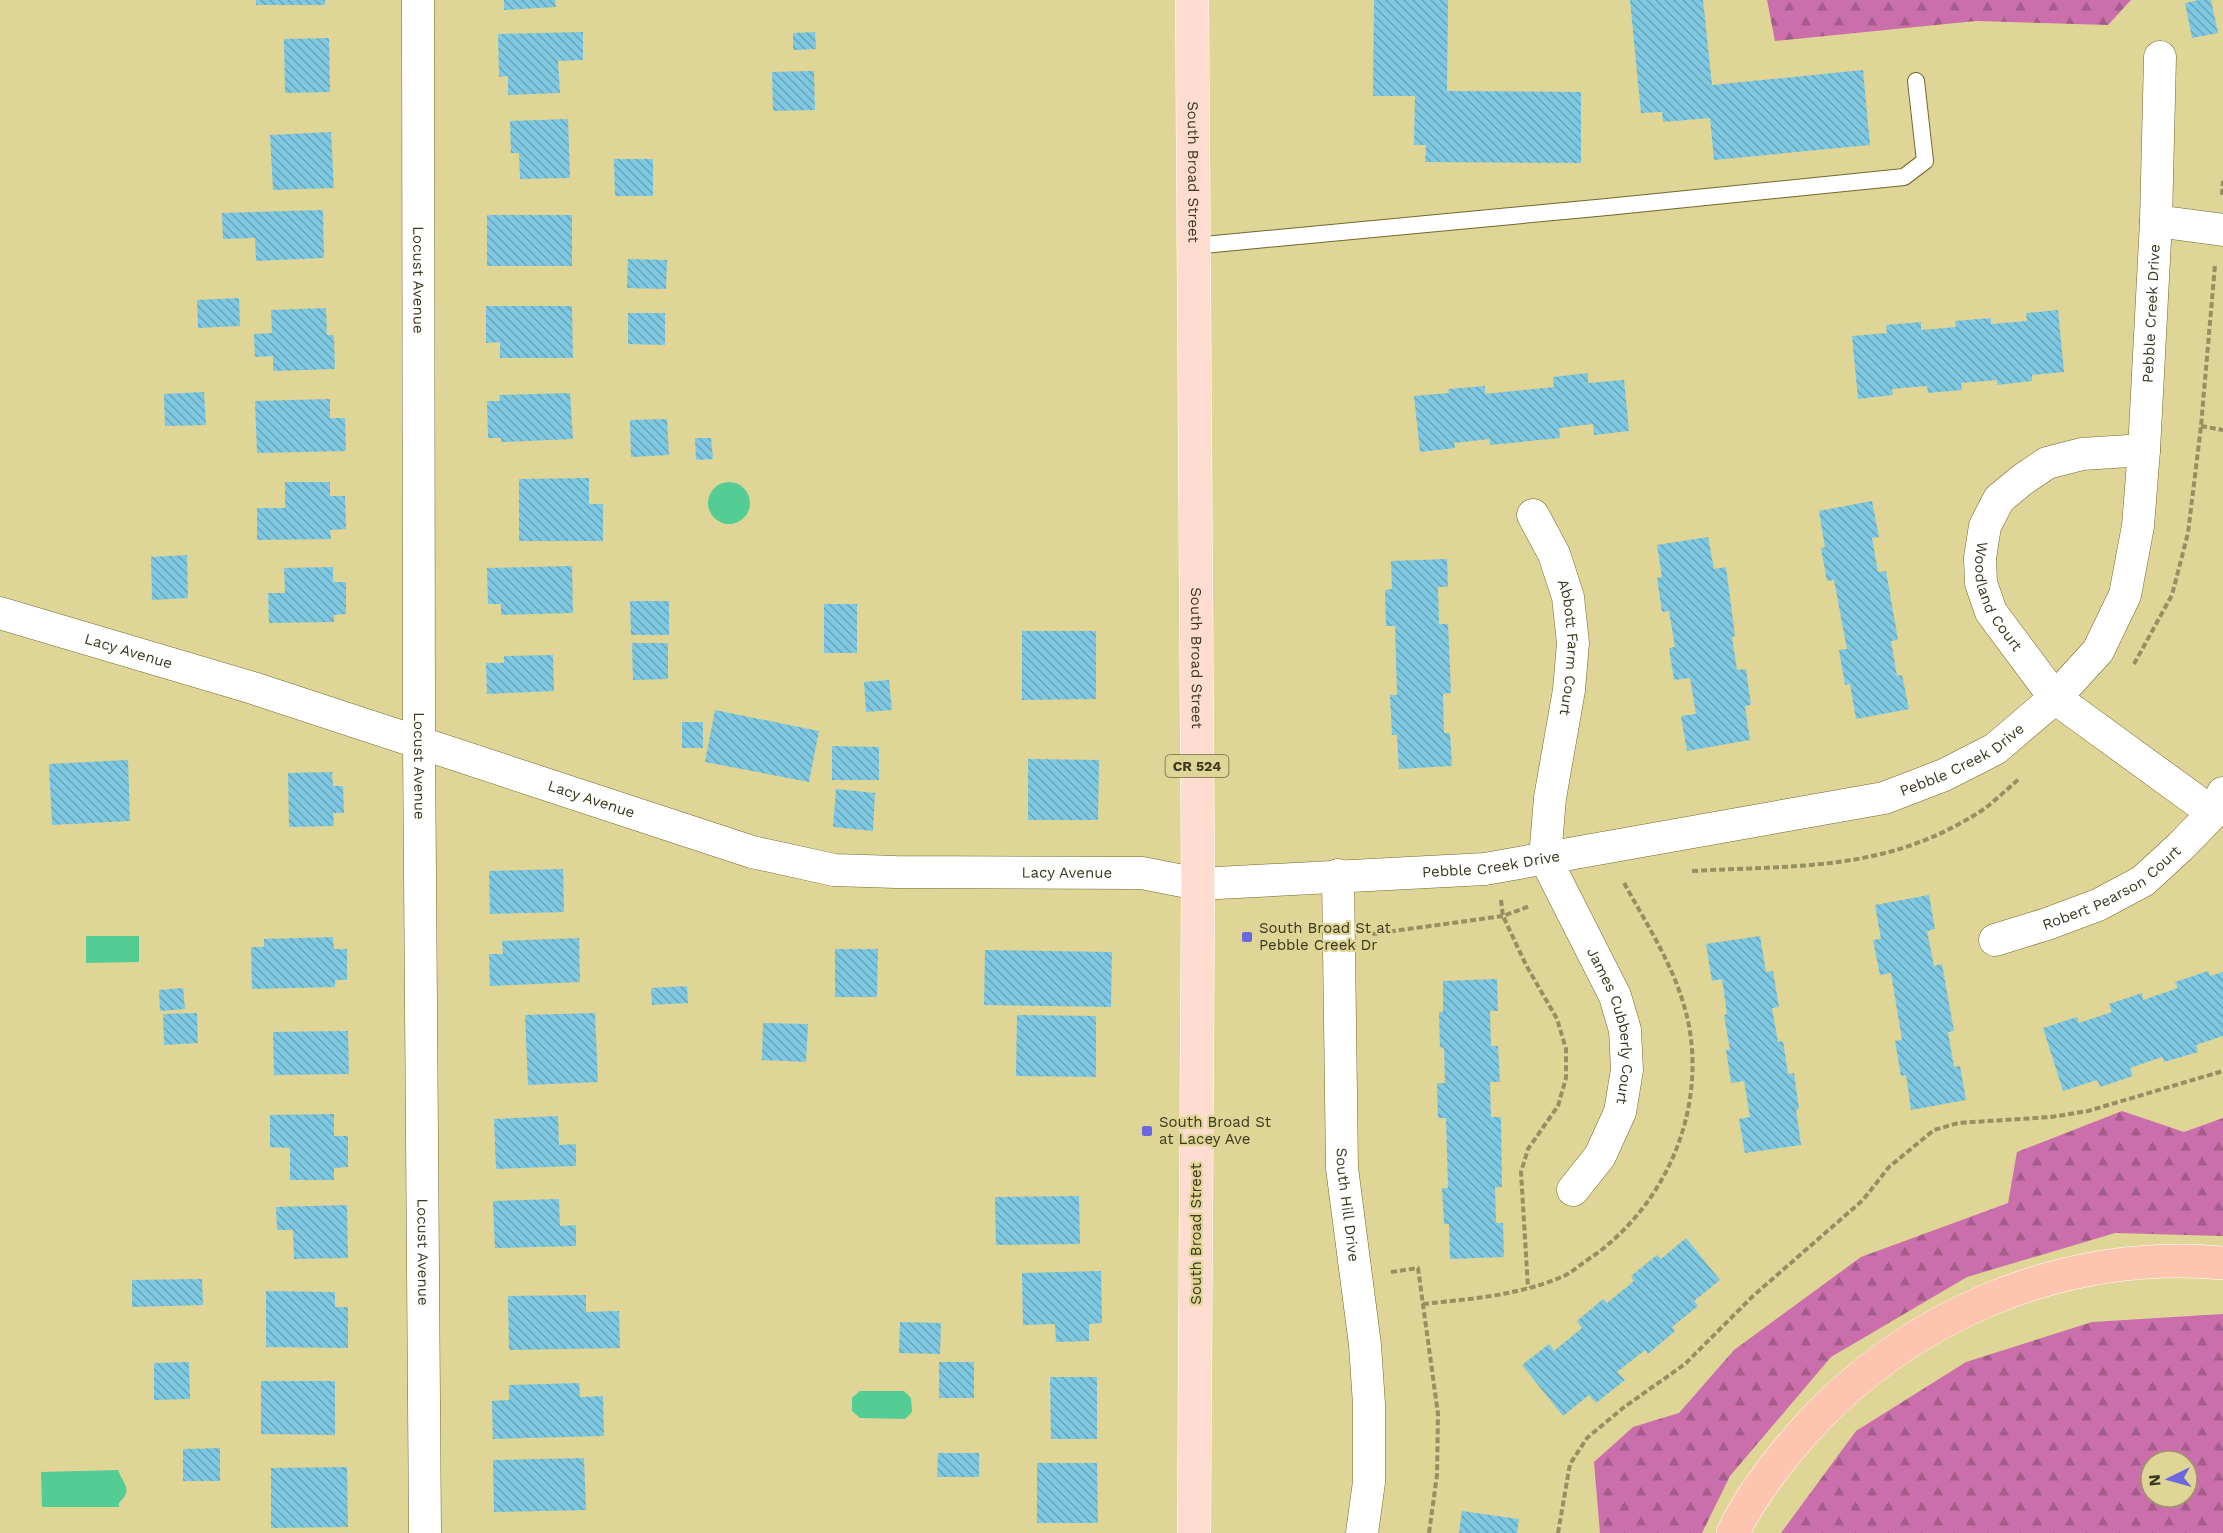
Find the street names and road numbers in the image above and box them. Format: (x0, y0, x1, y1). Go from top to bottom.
street label: South Broad Street (1184, 101, 1203, 244)
street label: Locust Avenue (409, 226, 427, 334)
street label: Pebble Creek Drive (2139, 244, 2164, 383)
street label: Woodland Court (1971, 540, 2026, 655)
street label: Abbott Farm Court (1554, 577, 1582, 718)
street label: South Broad Street (1187, 587, 1206, 730)
street label: Lacy Avenue (82, 630, 174, 673)
street label: Locust Avenue (410, 712, 429, 820)
street label: Pebble Creek Drive (1897, 719, 2028, 800)
road number: CR 524 (1166, 755, 1228, 777)
street label: Lacy Avenue (545, 776, 637, 822)
street label: Robert Pearson Court (2040, 841, 2185, 934)
street label: Pebble Creek Drive (1422, 847, 1561, 881)
street label: Lacy Avenue (1022, 864, 1112, 882)
street label: James Cubberly Court (1583, 945, 1636, 1106)
street label: South Hill Drive (1333, 1147, 1363, 1263)
street label: South Broad Street (1187, 1163, 1205, 1305)
street label: Locust Avenue (413, 1198, 432, 1306)

